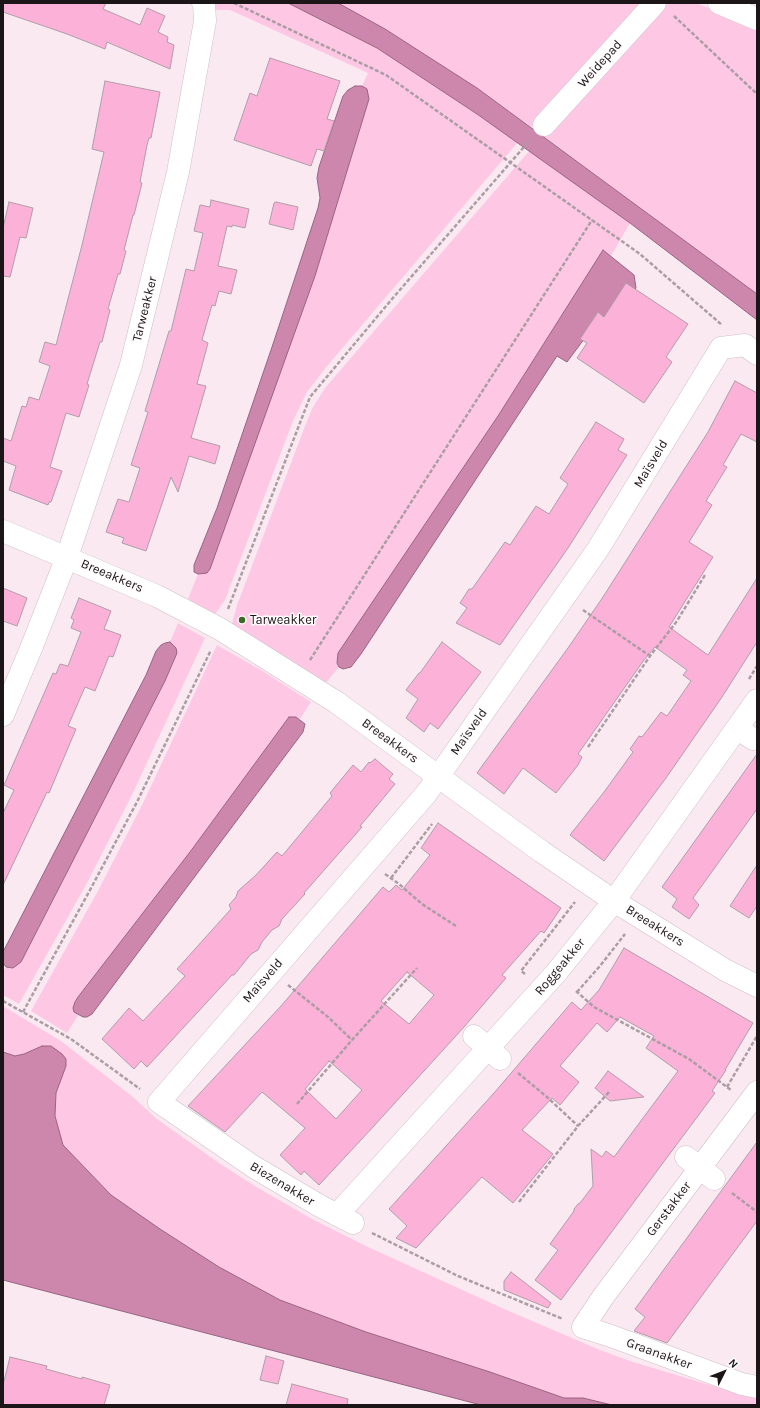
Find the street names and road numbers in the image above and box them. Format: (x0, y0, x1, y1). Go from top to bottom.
street label: Weidepad (575, 37, 625, 91)
street label: Tarweakker (129, 275, 161, 343)
street label: Maïsveld (631, 437, 671, 491)
street label: Breeakkers (79, 556, 145, 596)
street label: Maïsveld (447, 706, 491, 758)
street label: Breeakkers (359, 715, 421, 767)
street label: Breeakkers (623, 902, 687, 950)
street label: Roggeakker (532, 935, 588, 999)
street label: Maïsveld (240, 956, 286, 1006)
street label: Biezenakker (247, 1159, 317, 1209)
street label: Gerstakker (643, 1178, 695, 1240)
street label: Graanakker (624, 1335, 694, 1373)

